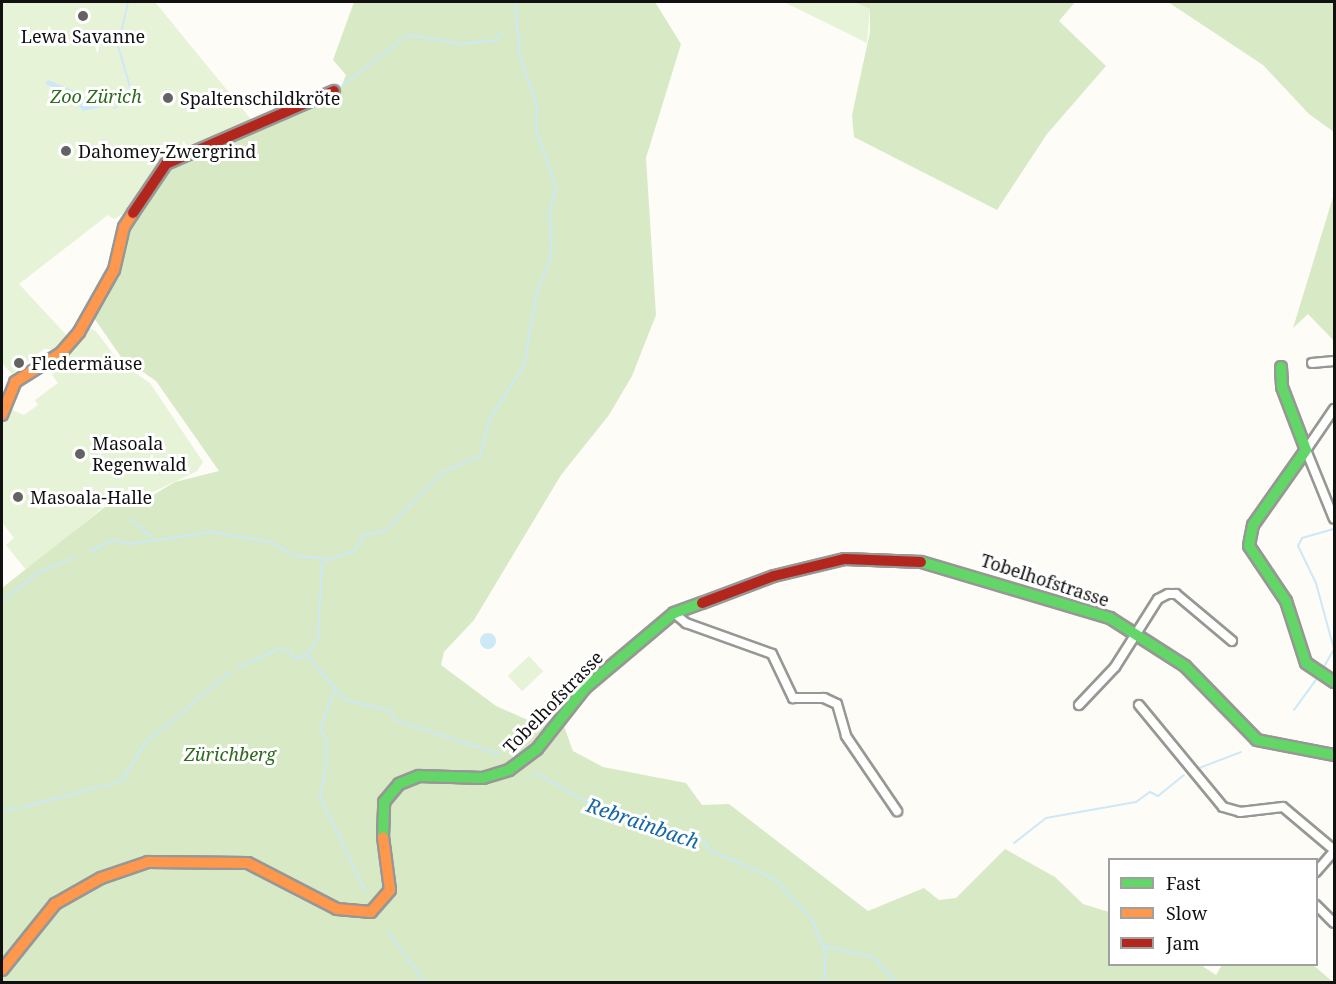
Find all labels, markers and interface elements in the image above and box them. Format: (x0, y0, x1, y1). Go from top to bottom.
marker: Lewa Savanne (76, 9, 90, 23)
place label: Lewa Savanne (21, 25, 145, 47)
park label: Zoo Zürich (50, 85, 142, 107)
place label: Spaltenschildkröte (180, 87, 340, 109)
marker: Spaltenschildkröte (161, 91, 175, 105)
place label: Dahomey-Zwergrind (78, 140, 256, 162)
marker: Dahomey-Zwergrind (59, 144, 73, 158)
place label: Fledermäuse (31, 352, 142, 374)
marker: Fledermäuse (12, 356, 26, 370)
place label: Masoala Regenwald (92, 433, 187, 476)
marker: Masoala Regenwald (73, 447, 87, 461)
place label: Masoala-Halle (30, 486, 152, 508)
marker: Masoala-Halle (11, 490, 25, 504)
street label: Tobelhofstrasse (978, 549, 1112, 611)
street label: Tobelhofstrasse (499, 646, 607, 758)
park label: Zürichberg (184, 743, 276, 765)
water label: Rebrainbach (584, 793, 702, 853)
legend (1108, 858, 1318, 966)
text: Fast (1166, 871, 1201, 895)
text: Slow (1166, 901, 1207, 925)
text: Jam (1166, 931, 1200, 955)

